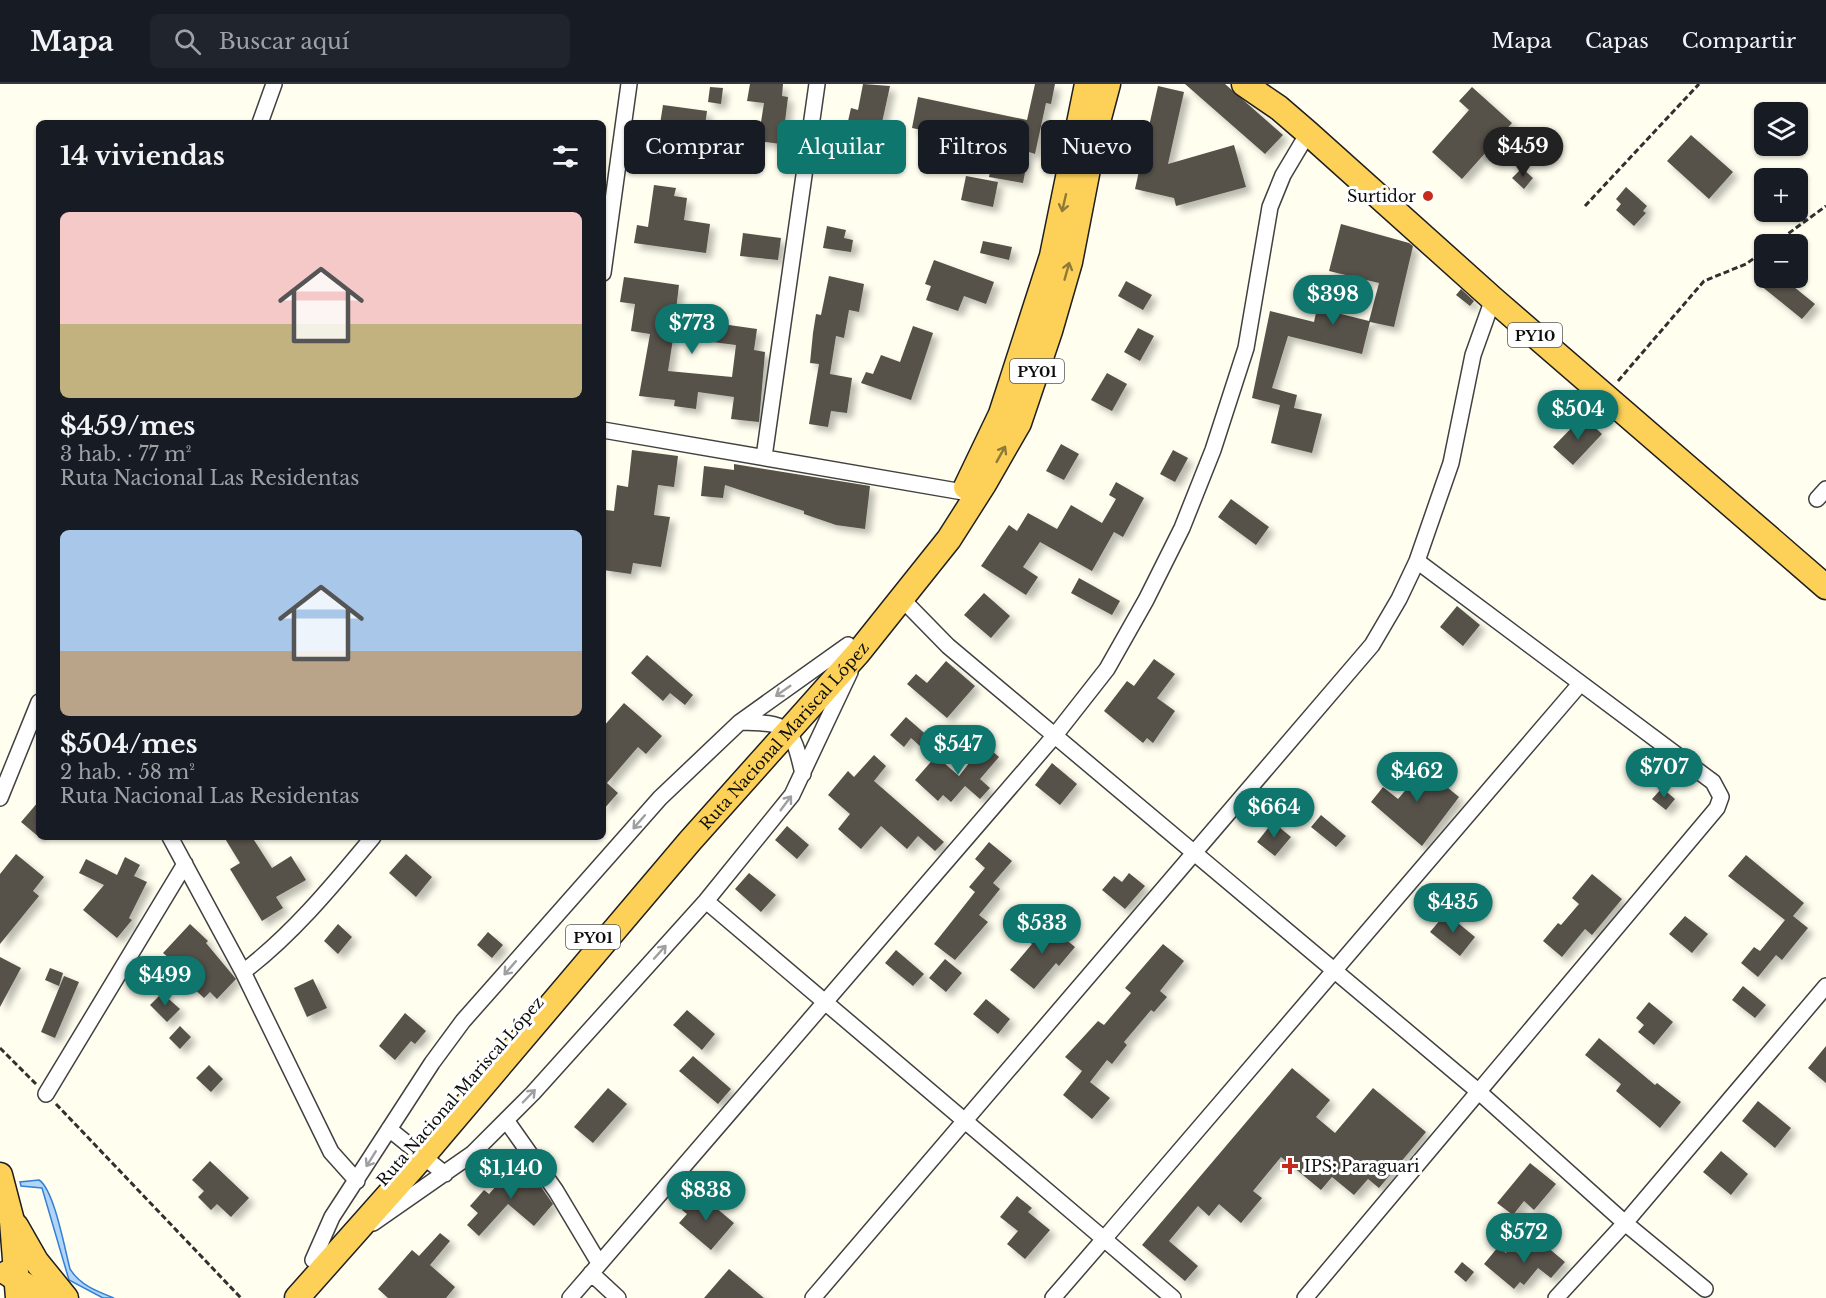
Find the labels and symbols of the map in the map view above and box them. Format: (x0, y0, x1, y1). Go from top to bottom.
pin: $459 (1487, 127, 1559, 178)
place label: Surtidor (1347, 186, 1416, 206)
marker: Surtidor (1421, 189, 1435, 203)
one-way arrow (1058, 194, 1070, 213)
one-way arrow (1062, 262, 1073, 281)
pin: $398 (1297, 275, 1369, 326)
pin: $773 (656, 304, 728, 355)
road number: PY10 (1508, 323, 1562, 347)
road number: PY01 (1010, 359, 1064, 383)
pin: $504 (1542, 390, 1614, 441)
one-way arrow (996, 446, 1008, 463)
street label: Ruta Nacional Mariscal López (695, 638, 873, 834)
one-way arrow (776, 685, 792, 697)
pin: $547 (922, 725, 994, 776)
pin: $707 (1628, 748, 1700, 799)
pin: $462 (1381, 752, 1453, 803)
pin: $664 (1238, 788, 1310, 839)
one-way arrow (780, 795, 792, 811)
one-way arrow (632, 814, 646, 829)
pin: $435 (1417, 883, 1489, 934)
pin: $533 (1006, 904, 1078, 955)
road number: PY01 (566, 925, 620, 949)
one-way arrow (653, 945, 667, 960)
pin: $499 (129, 956, 201, 1007)
one-way arrow (503, 960, 517, 975)
street label: Ruta Nacional Mariscal López (372, 992, 548, 1190)
one-way arrow (522, 1089, 537, 1104)
pin: $1,140 (462, 1149, 560, 1200)
one-way arrow (364, 1150, 376, 1167)
place label: IPS: Paraguari (1304, 1156, 1420, 1176)
marker: IPS: Paraguari (1281, 1157, 1299, 1175)
pin: $838 (670, 1171, 742, 1222)
pin: $572 (1488, 1213, 1560, 1264)

